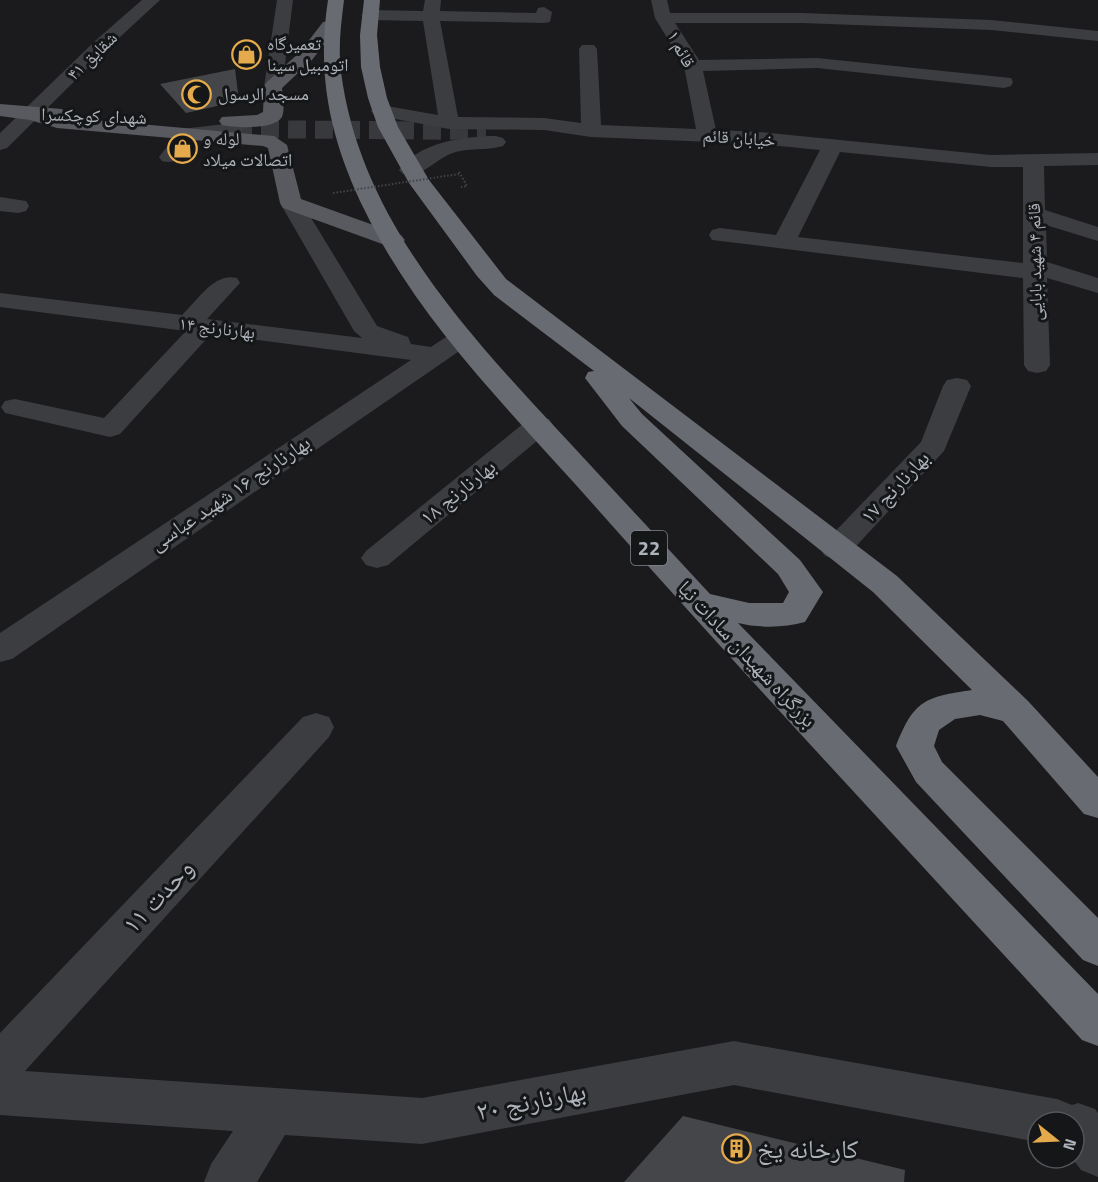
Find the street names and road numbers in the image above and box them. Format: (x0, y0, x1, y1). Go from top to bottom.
street label: شقایق ۴۱ (60, 25, 123, 87)
street label: قائم ۱ (660, 25, 702, 72)
street label: شهدای کوچکسرا (41, 100, 147, 131)
street label: خیابان قائم (702, 121, 776, 154)
street label: قائم ۴ شهید بابایی (1020, 203, 1049, 321)
street label: بهارنارنج ۱۴ (177, 309, 257, 346)
street label: بهارنارنج ۱۶ شهید عباسی (142, 426, 317, 558)
street label: بهارنارنج ۱۷ (852, 443, 937, 530)
street label: بهارنارنج ۱۸ (412, 451, 502, 532)
road number: 22 (631, 531, 667, 565)
street label: بزرگراه شهیدان سادات نیا (671, 572, 825, 734)
street label: وحدت ۱۱ (113, 849, 203, 942)
street label: بهارنارنج ۲۰ (473, 1071, 589, 1130)

